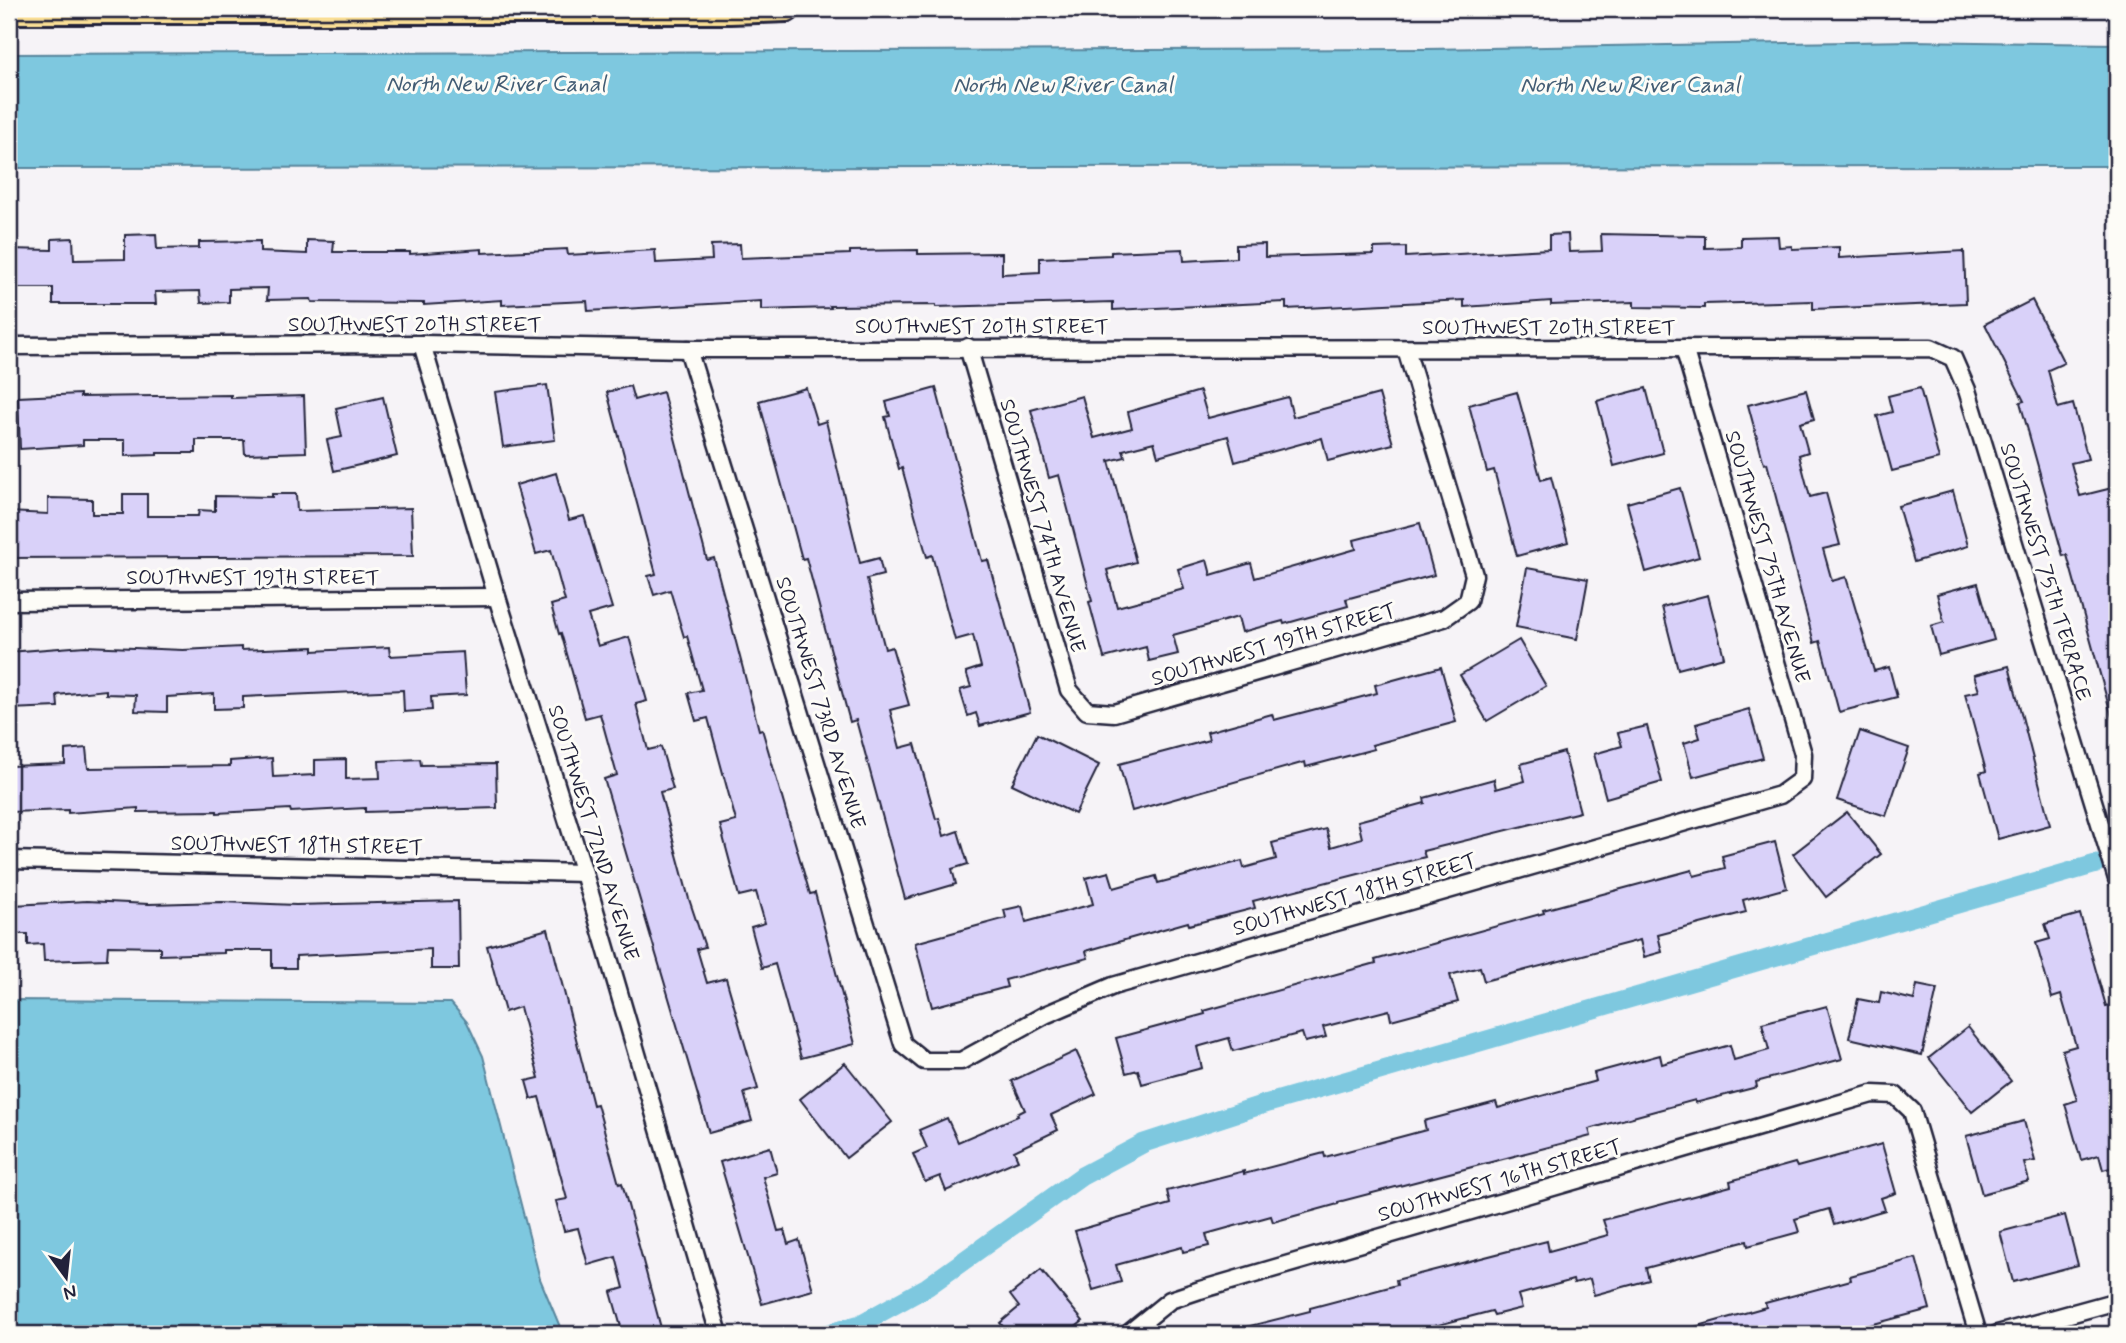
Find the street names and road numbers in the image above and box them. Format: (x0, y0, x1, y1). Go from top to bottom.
street label: SOUTHWEST 20TH STREET (288, 311, 542, 339)
street label: SOUTHWEST 20TH STREET (855, 313, 1109, 341)
street label: SOUTHWEST 20TH STREET (1422, 314, 1676, 342)
street label: SOUTHWEST 74TH AVENUE (992, 396, 1092, 656)
street label: SOUTHWEST 75TH AVENUE (1718, 428, 1816, 686)
street label: SOUTHWEST 75TH TERRACE (1992, 440, 2098, 704)
street label: SOUTHWEST 19TH STREET (126, 564, 380, 592)
street label: SOUTHWEST 73RD AVENUE (768, 573, 872, 833)
street label: SOUTHWEST 19TH STREET (1148, 597, 1400, 693)
street label: SOUTHWEST 72ND AVENUE (541, 702, 645, 964)
street label: SOUTHWEST 18TH STREET (171, 830, 423, 862)
street label: SOUTHWEST 18TH STREET (1230, 847, 1480, 943)
street label: SOUTHWEST 16TH STREET (1375, 1133, 1625, 1229)

